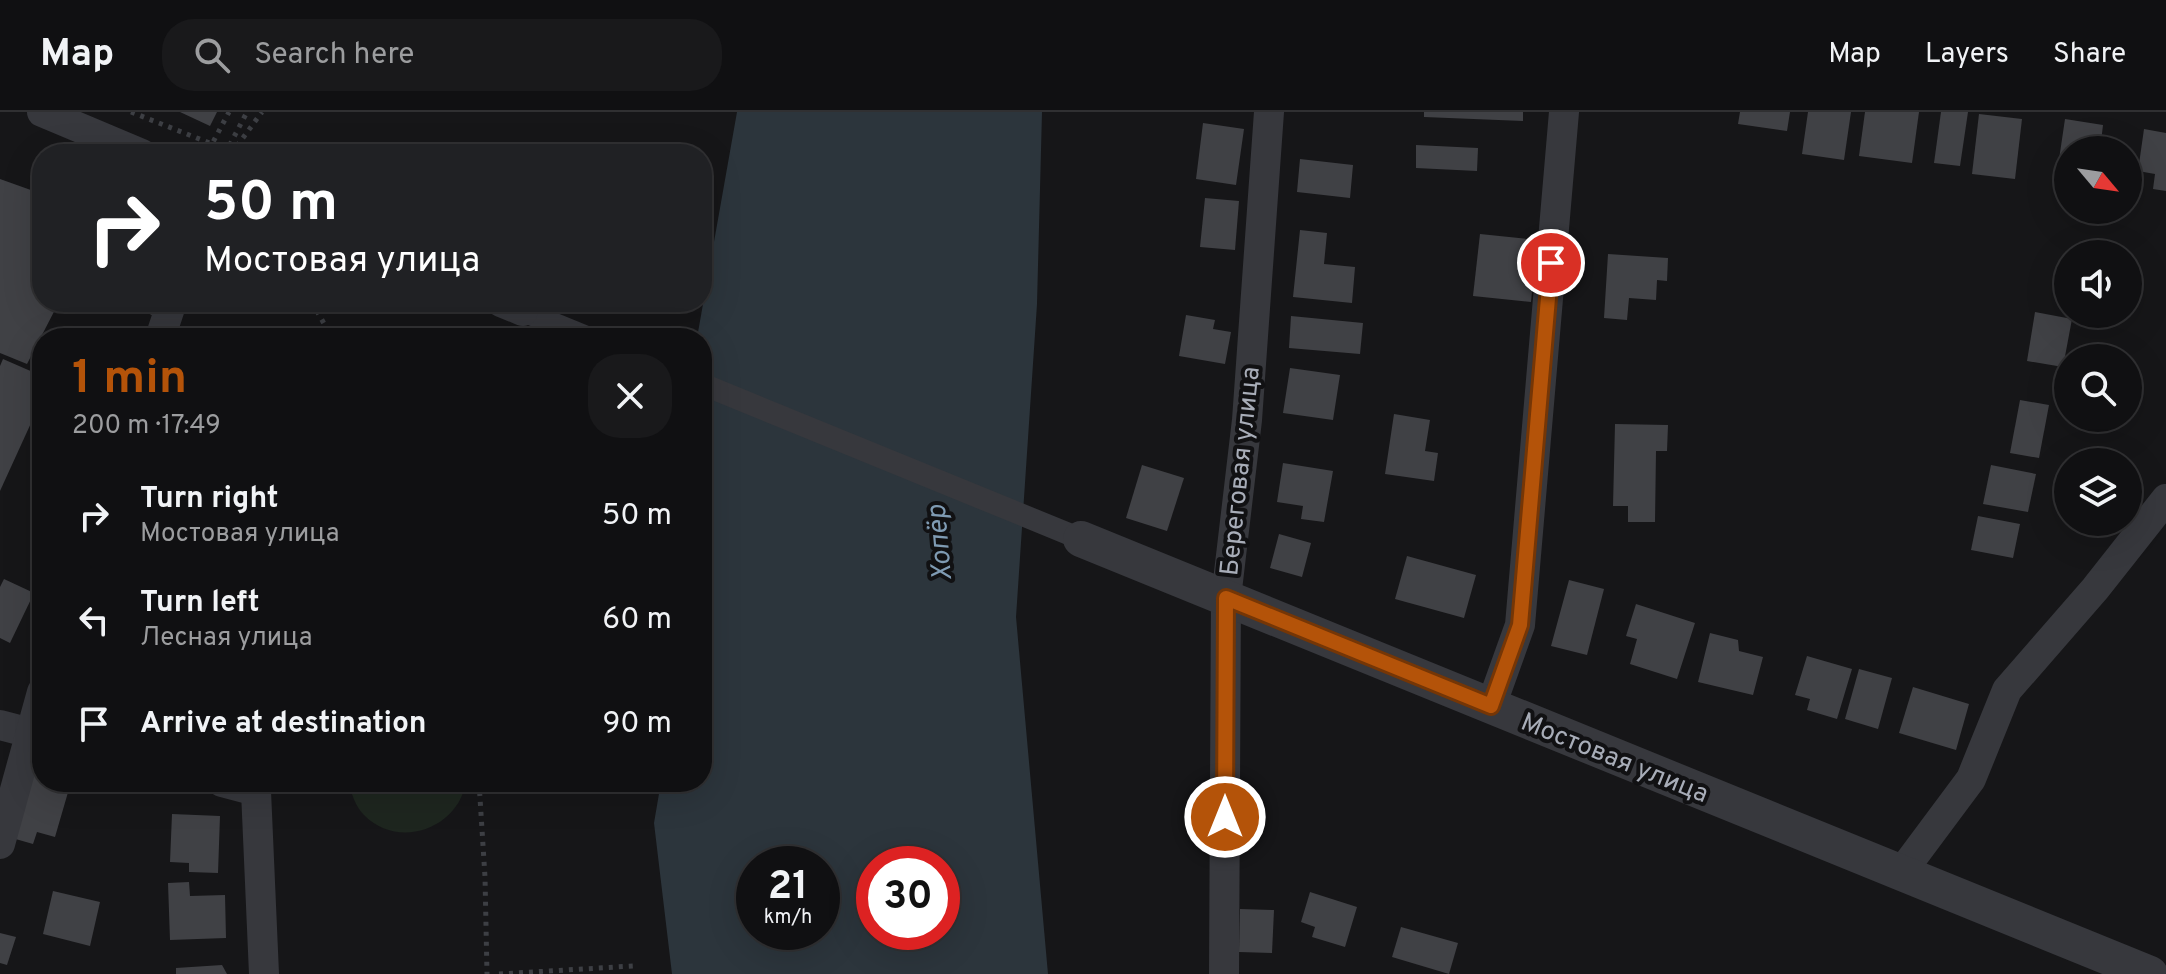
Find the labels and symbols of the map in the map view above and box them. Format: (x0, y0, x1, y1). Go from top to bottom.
north arrow (2054, 136, 2142, 224)
pin (1517, 229, 1585, 297)
street label: Береговая улица (1214, 365, 1269, 577)
water label: Хопёр (920, 503, 962, 582)
street label: Мостовая улица (1515, 707, 1713, 812)
position arrow (1183, 775, 1267, 859)
speed limit sign: 30 (856, 846, 960, 950)

